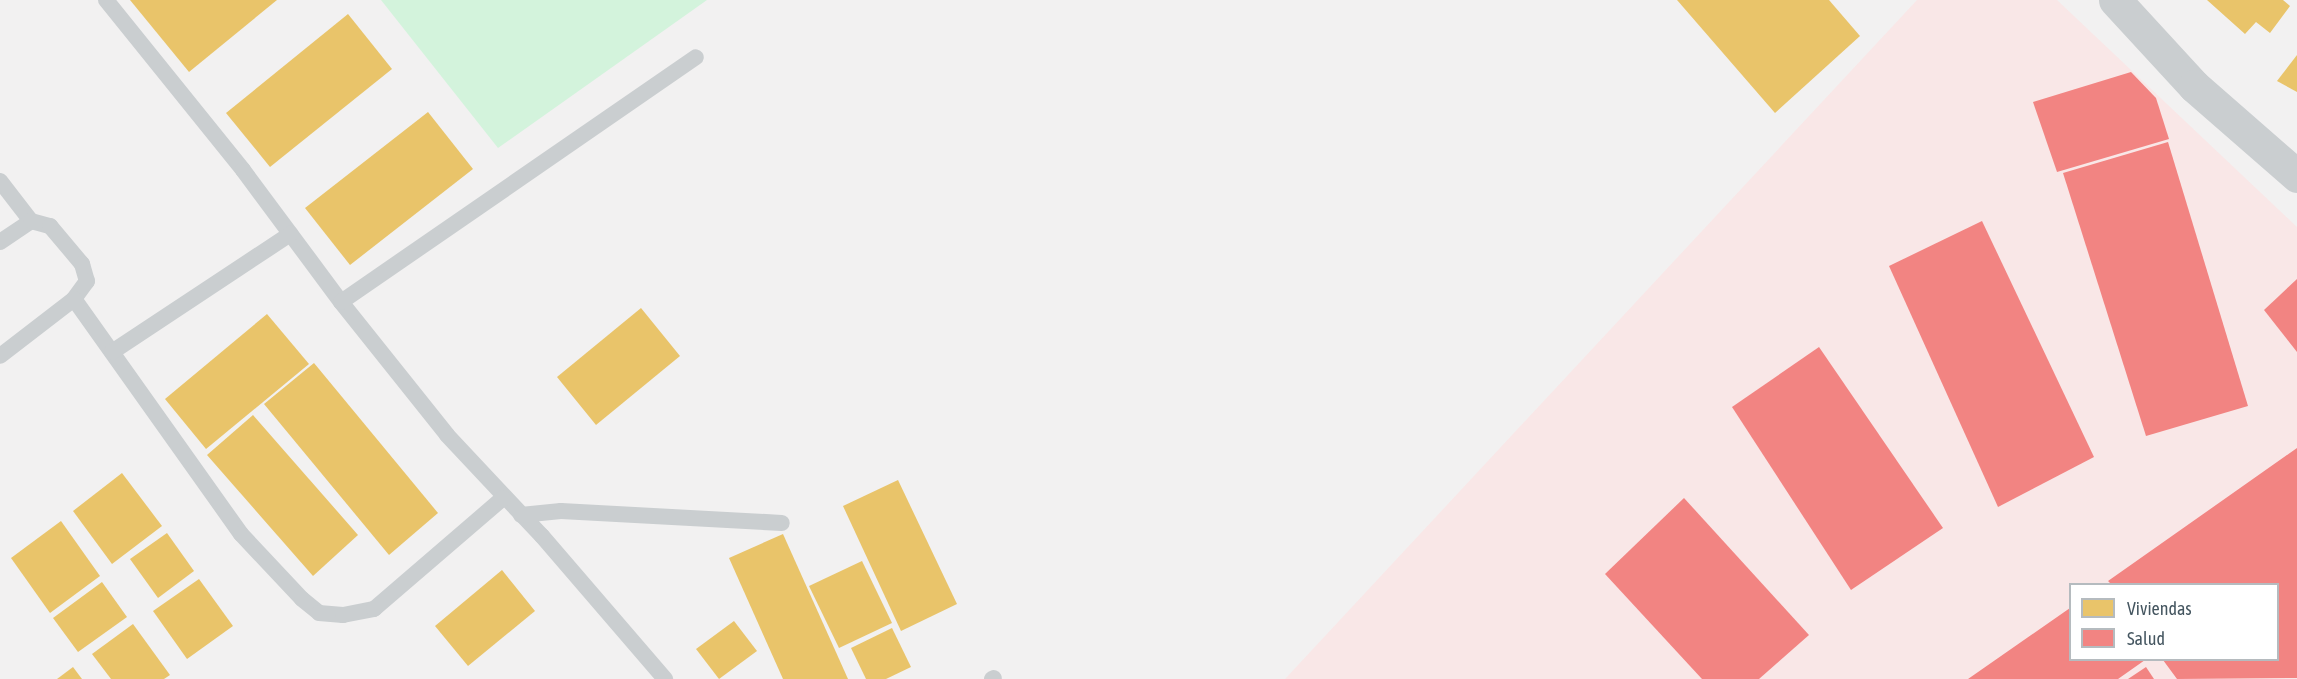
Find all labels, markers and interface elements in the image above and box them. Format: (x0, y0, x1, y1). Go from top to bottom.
legend (2069, 583, 2279, 661)
text: Viviendas (2127, 598, 2192, 619)
text: Salud (2127, 628, 2165, 649)

